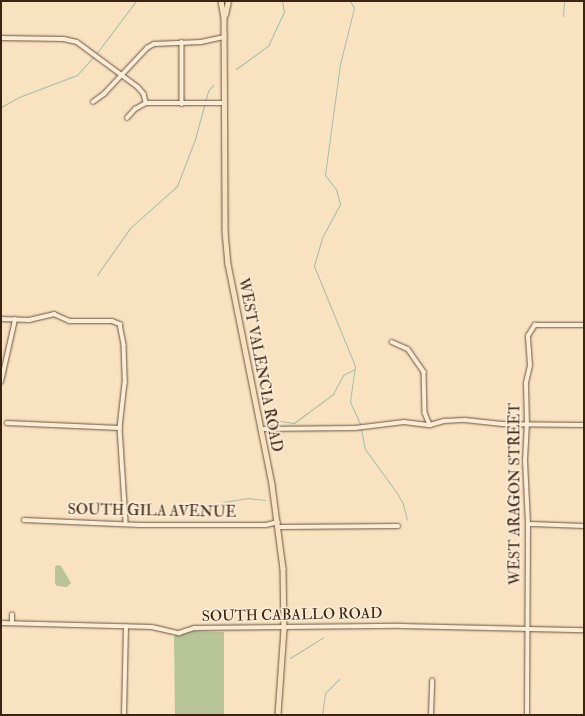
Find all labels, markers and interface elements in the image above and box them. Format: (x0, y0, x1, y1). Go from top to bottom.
street label: WEST VALENCIA ROAD (234, 276, 286, 454)
street label: WEST ARAGON STREET (506, 403, 524, 585)
street label: SOUTH GILA AVENUE (67, 501, 237, 521)
street label: SOUTH CABALLO ROAD (201, 604, 383, 626)

